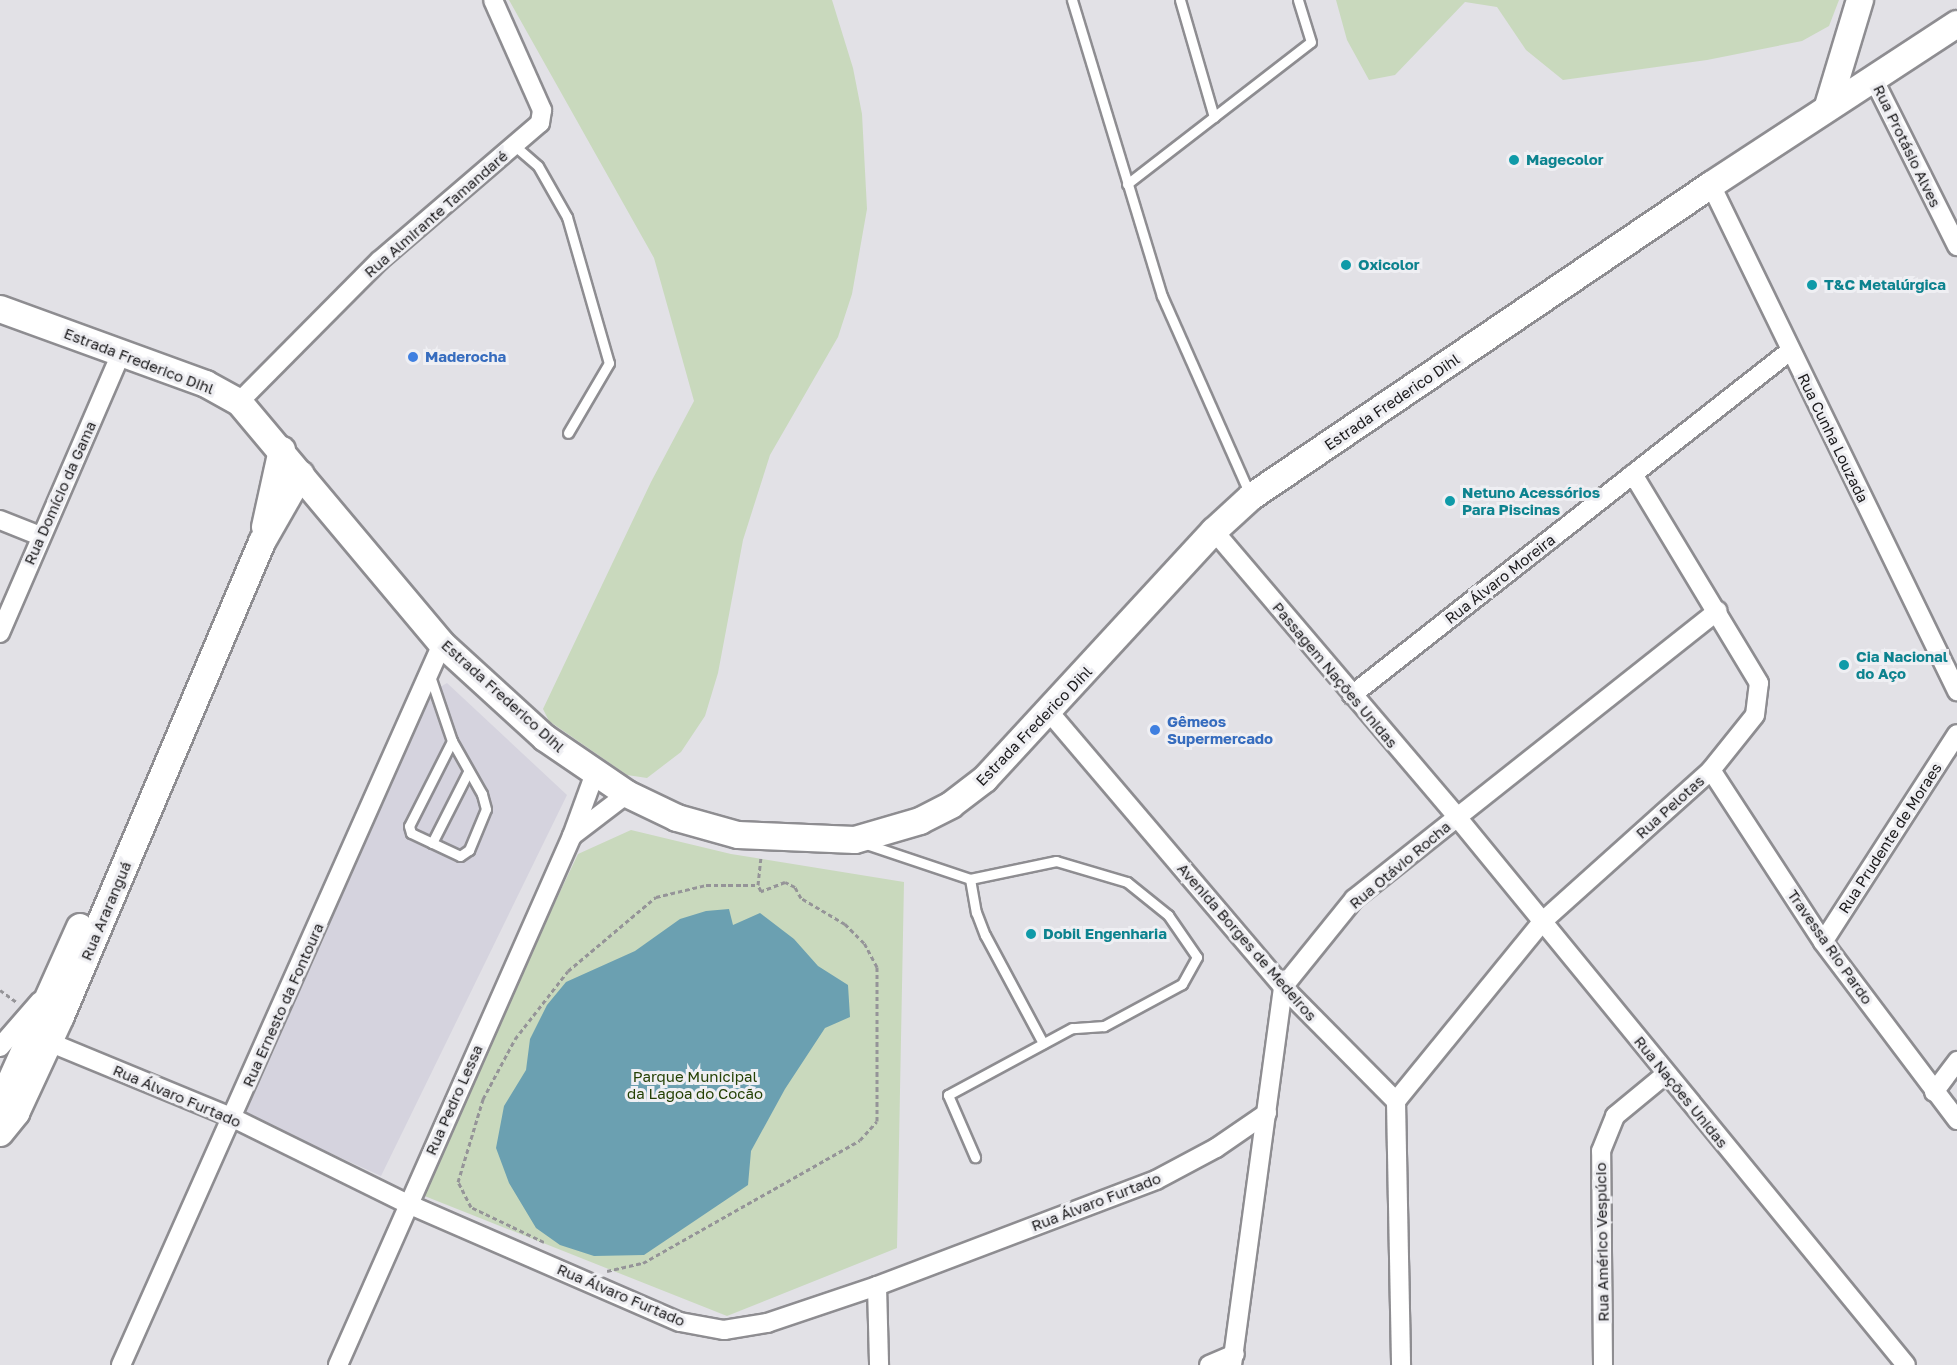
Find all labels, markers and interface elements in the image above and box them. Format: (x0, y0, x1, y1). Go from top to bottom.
street label: Rua Protásio Alves (1870, 82, 1944, 210)
street label: Rua Almirante Tamandaré (361, 147, 511, 281)
place label: Magecolor (1526, 151, 1604, 169)
marker: Magecolor (1507, 153, 1521, 167)
place label: Oxicolor (1358, 256, 1420, 274)
marker: Oxicolor (1339, 258, 1353, 272)
place label: T&C Metalúrgica (1824, 276, 1946, 294)
marker: T&C Metalúrgica (1805, 278, 1819, 292)
street label: Estrada Frederico Dihl (61, 324, 217, 398)
place label: Maderocha (425, 348, 506, 366)
marker: Maderocha (406, 350, 420, 364)
street label: Estrada Frederico Dihl (1321, 350, 1463, 454)
street label: Rua Cunha Louzada (1794, 370, 1872, 506)
street label: Rua Domício da Gama (20, 418, 100, 568)
place label: Netuno Acessórios Para Piscinas (1462, 483, 1600, 518)
marker: Netuno Acessórios Para Piscinas (1443, 494, 1457, 508)
street label: Rua Álvaro Moreira (1441, 530, 1559, 628)
street label: Passagem Nações Unidas (1269, 598, 1401, 752)
street label: Estrada Frederico Dihl (438, 636, 568, 756)
place label: Cia Nacional do Aço (1856, 647, 1948, 682)
marker: Cia Nacional do Aço (1837, 658, 1851, 672)
street label: Estrada Frederico Dihl (972, 662, 1096, 790)
place label: Gêmeos Supermercado (1167, 712, 1273, 747)
marker: Gêmeos Supermercado (1148, 723, 1162, 737)
street label: Rua Prudente de Moraes (1835, 759, 1945, 917)
street label: Rua Pelotas (1632, 772, 1708, 842)
street label: Rua Otávio Rocha (1346, 817, 1454, 913)
street label: Rua Araranguá (77, 859, 135, 963)
street label: Avenida Borges de Medeiros (1174, 860, 1320, 1024)
street label: Travessa Rio Pardo (1784, 886, 1876, 1008)
street label: Rua Ernesto da Fontoura (239, 920, 327, 1090)
place label: Dobil Engenharia (1043, 925, 1167, 943)
marker: Dobil Engenharia (1024, 927, 1038, 941)
street label: Rua Nações Unidas (1630, 1033, 1732, 1151)
street label: Rua Pedro Lessa (422, 1042, 486, 1158)
street label: Rua Álvaro Furtado (110, 1061, 244, 1131)
park label: Parque Municipal da Lagoa do Cocão (627, 1067, 763, 1102)
street label: Rua Américo Vespúcio (1592, 1162, 1612, 1322)
street label: Rua Álvaro Furtado (1029, 1169, 1163, 1235)
street label: Rua Álvaro Furtado (554, 1260, 688, 1330)

